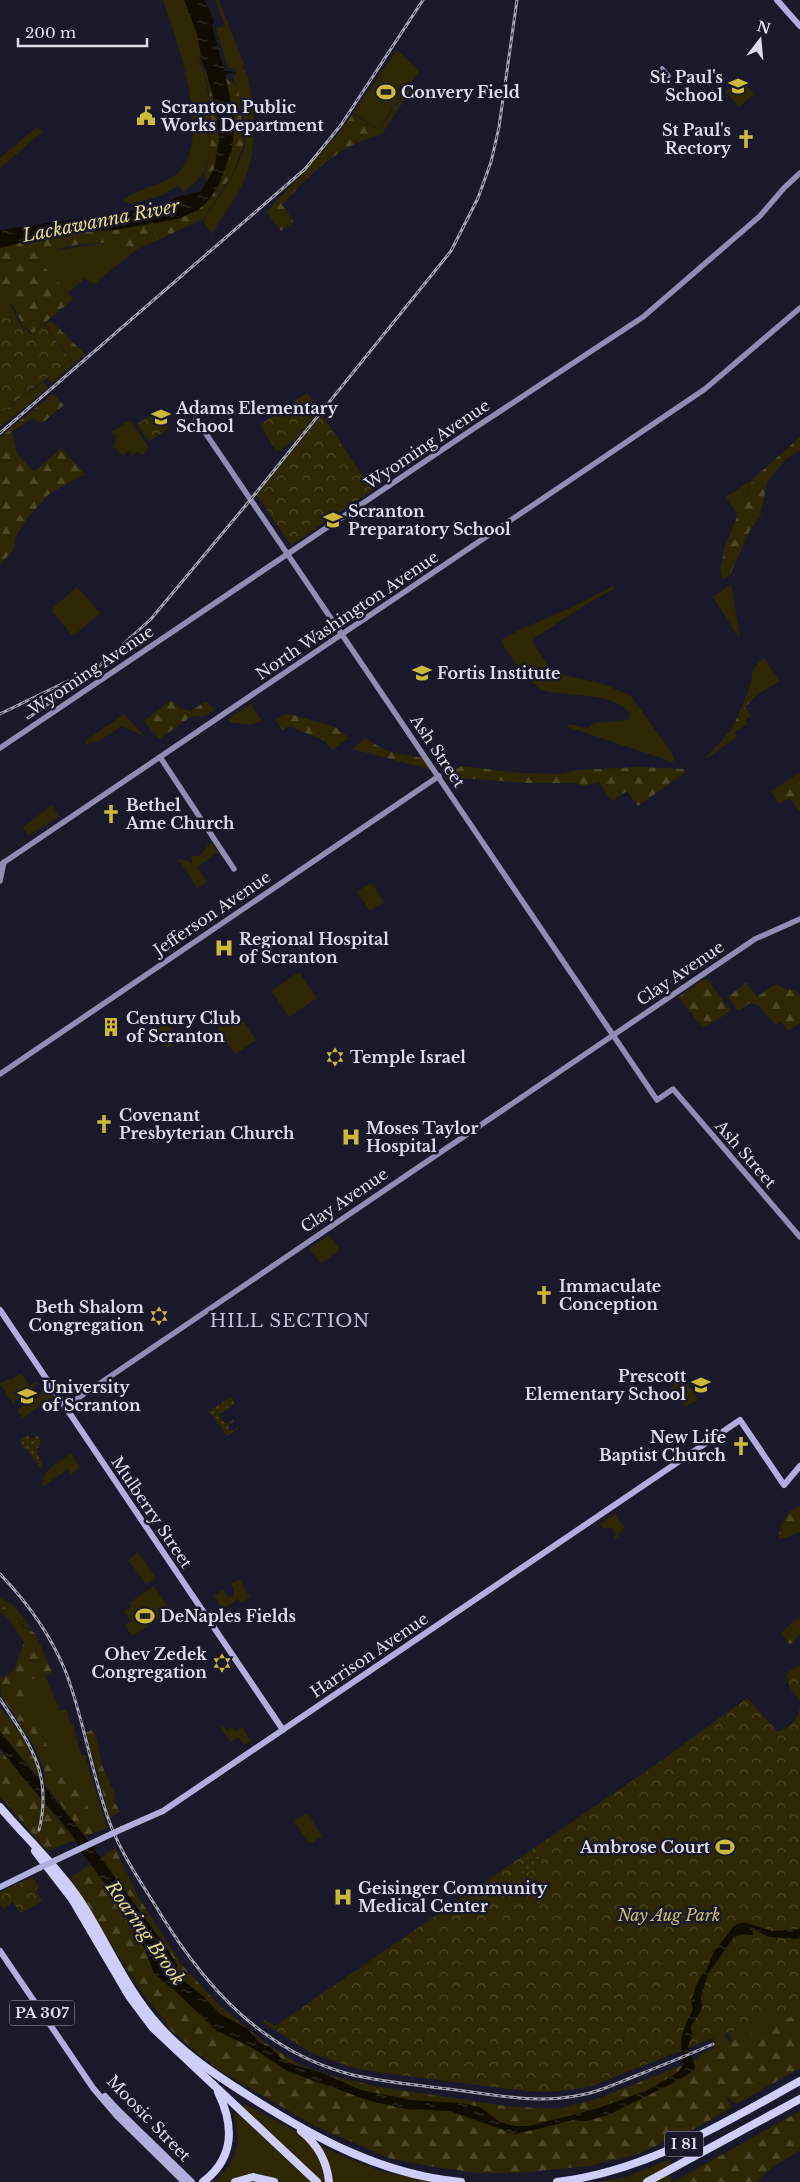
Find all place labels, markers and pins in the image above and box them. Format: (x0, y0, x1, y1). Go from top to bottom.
place label: St. Paul's School (650, 67, 723, 105)
school or university icon: St. Paul's School (727, 75, 749, 97)
sports icon: Convery Field (375, 81, 397, 103)
place label: Convery Field (401, 82, 520, 102)
place label: Scranton Public Works Department (160, 97, 324, 135)
public building icon: Scranton Public Works Department (135, 105, 157, 127)
place label: St Paul's Rectory (662, 120, 732, 158)
church icon: St Paul's Rectory (735, 128, 757, 150)
place label: Adams Elementary School (175, 398, 339, 436)
school or university icon: Adams Elementary School (150, 406, 172, 428)
place label: Scranton Preparatory School (348, 501, 511, 539)
school or university icon: Scranton Preparatory School (322, 509, 344, 531)
school or university icon: Fortis Institute (411, 662, 433, 684)
place label: Fortis Institute (437, 663, 560, 683)
place label: Bethel Ame Church (125, 795, 235, 833)
church icon: Bethel Ame Church (100, 803, 122, 825)
place label: Regional Hospital of Scranton (239, 929, 389, 967)
hospital icon: Regional Hospital of Scranton (213, 937, 235, 959)
place label: Century Club of Scranton (126, 1008, 241, 1046)
building icon: Century Club of Scranton (100, 1016, 122, 1038)
synagogue icon: Temple Israel (324, 1046, 346, 1068)
place label: Temple Israel (350, 1047, 466, 1067)
place label: Covenant Presbyterian Church (119, 1105, 295, 1143)
church icon: Covenant Presbyterian Church (93, 1113, 115, 1135)
place label: Moses Taylor Hospital (366, 1118, 479, 1156)
hospital icon: Moses Taylor Hospital (340, 1126, 362, 1148)
place label: Immaculate Conception (559, 1276, 661, 1314)
church icon: Immaculate Conception (533, 1284, 555, 1306)
place label: Beth Shalom Congregation (29, 1297, 144, 1335)
synagogue icon: Beth Shalom Congregation (148, 1305, 170, 1327)
place label: Prescott Elementary School (525, 1366, 687, 1404)
school or university icon: Prescott Elementary School (690, 1374, 712, 1396)
place label: University of Scranton (42, 1377, 141, 1415)
school or university icon: University of Scranton (16, 1385, 38, 1407)
place label: New Life Baptist Church (599, 1427, 727, 1465)
church icon: New Life Baptist Church (730, 1435, 752, 1457)
sports icon: DeNaples Fields (134, 1605, 156, 1627)
place label: DeNaples Fields (160, 1606, 296, 1626)
place label: Ohev Zedek Congregation (92, 1644, 207, 1682)
synagogue icon: Ohev Zedek Congregation (211, 1652, 233, 1674)
sports icon: Ambrose Court (714, 1836, 736, 1858)
place label: Ambrose Court (579, 1837, 711, 1857)
place label: Geisinger Community Medical Center (358, 1878, 548, 1916)
hospital icon: Geisinger Community Medical Center (332, 1886, 354, 1908)

